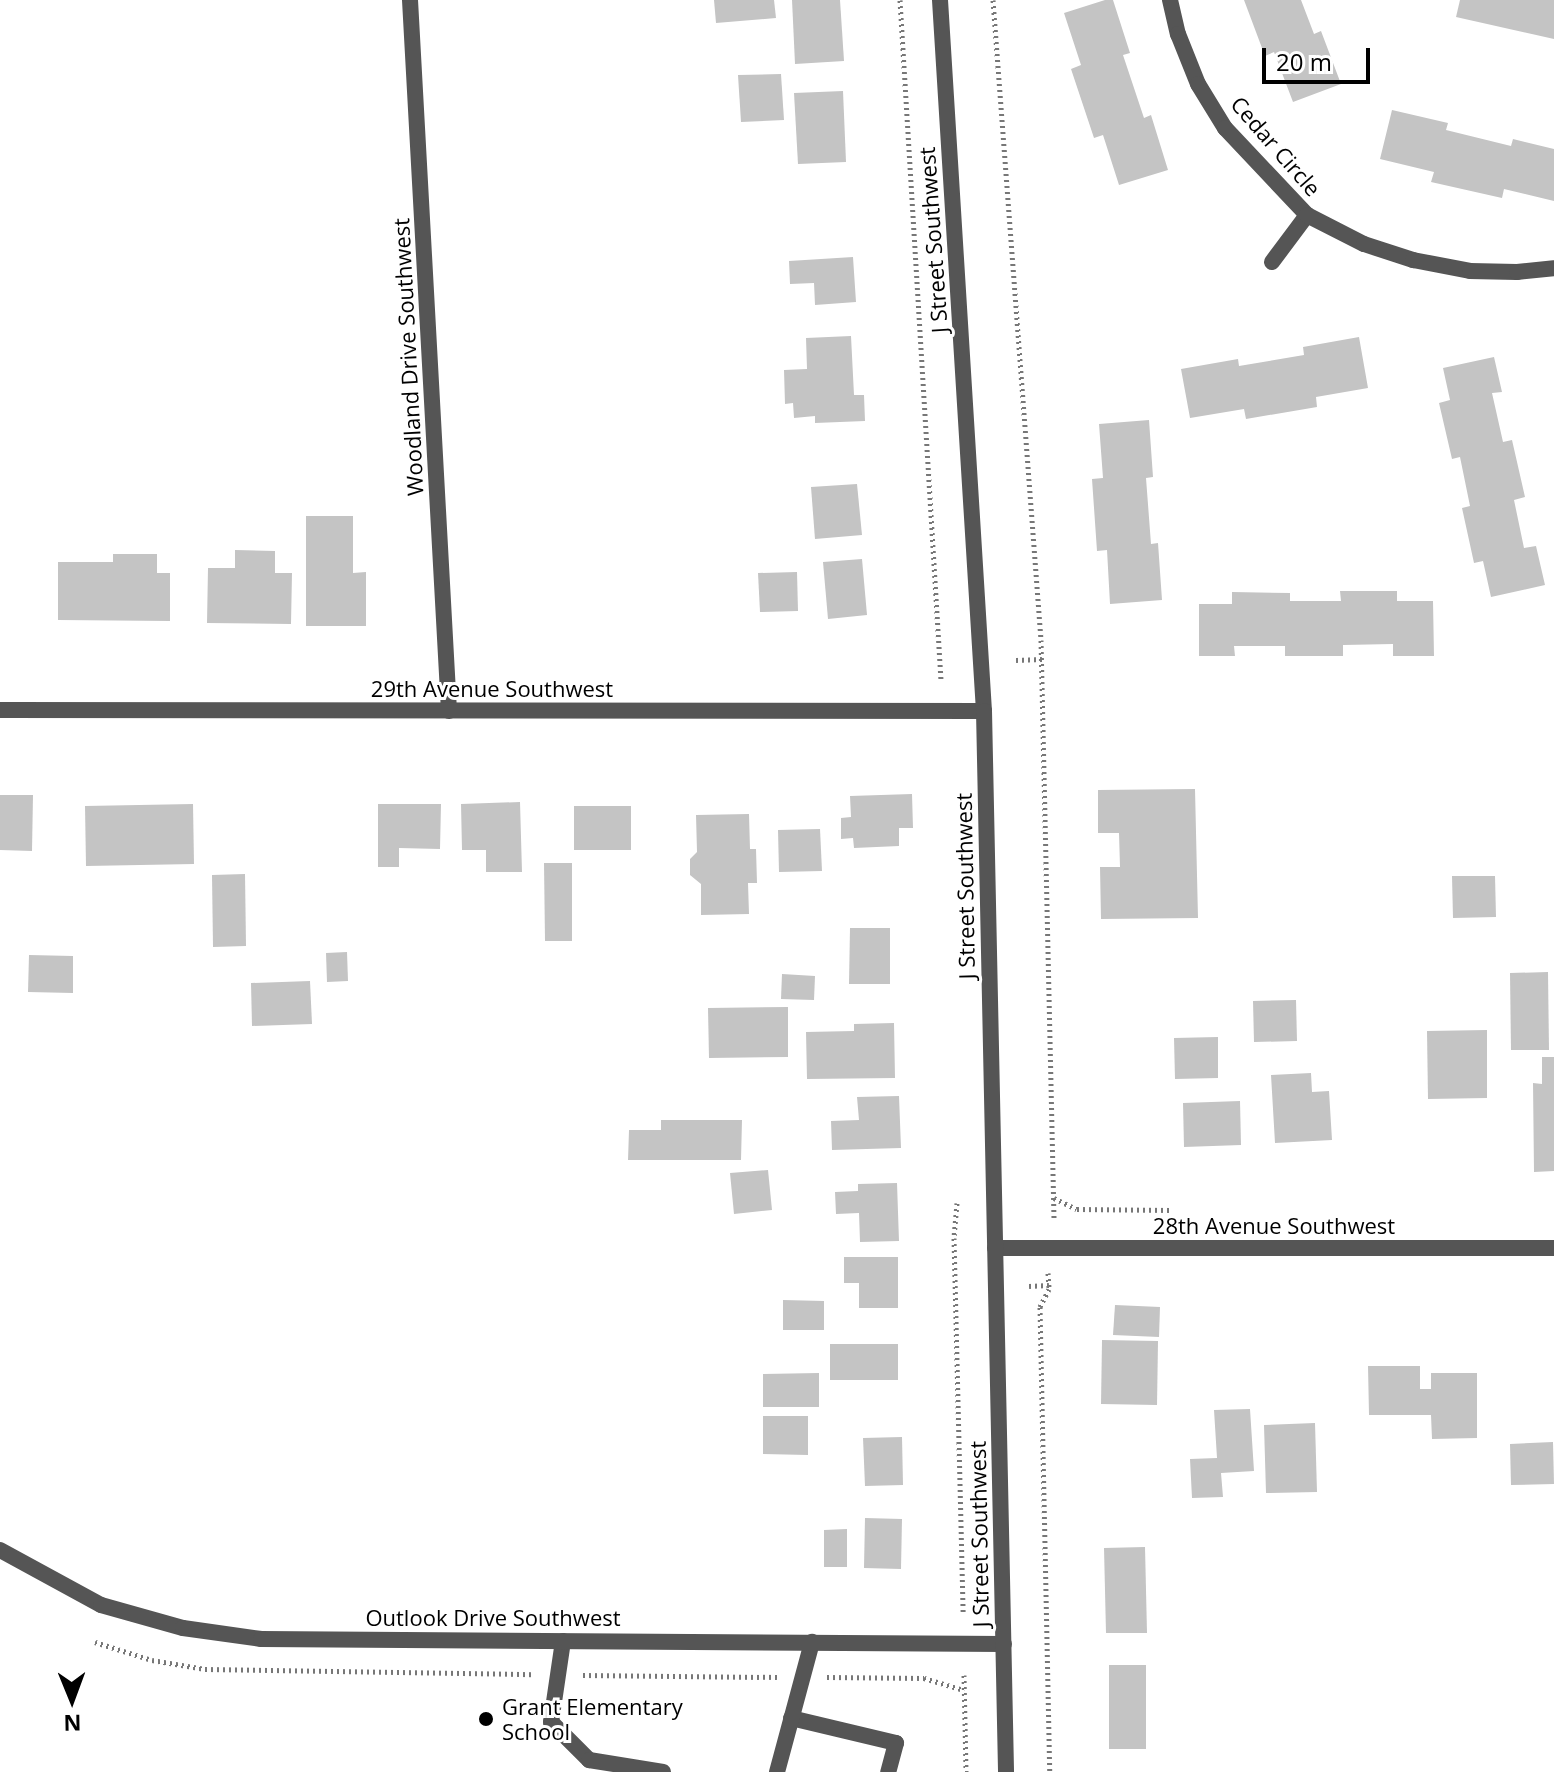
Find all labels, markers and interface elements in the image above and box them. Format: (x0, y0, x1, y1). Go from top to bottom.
scale bar (1266, 32, 1374, 82)
text: 20 m (1276, 45, 1332, 78)
street label: Cedar Circle (1226, 91, 1326, 201)
street label: J Street Southwest (913, 146, 953, 334)
street label: Woodland Drive Southwest (388, 217, 428, 497)
street label: 29th Avenue Southwest (371, 676, 613, 702)
street label: J Street Southwest (950, 792, 980, 980)
street label: 28th Avenue Southwest (1153, 1213, 1395, 1239)
street label: J Street Southwest (964, 1440, 994, 1628)
street label: Outlook Drive Southwest (365, 1605, 621, 1631)
north arrow (32, 1660, 112, 1740)
place label: Grant Elementary School (502, 1693, 683, 1744)
text: N (63, 1709, 82, 1739)
marker: Grant Elementary School (477, 1710, 495, 1728)

